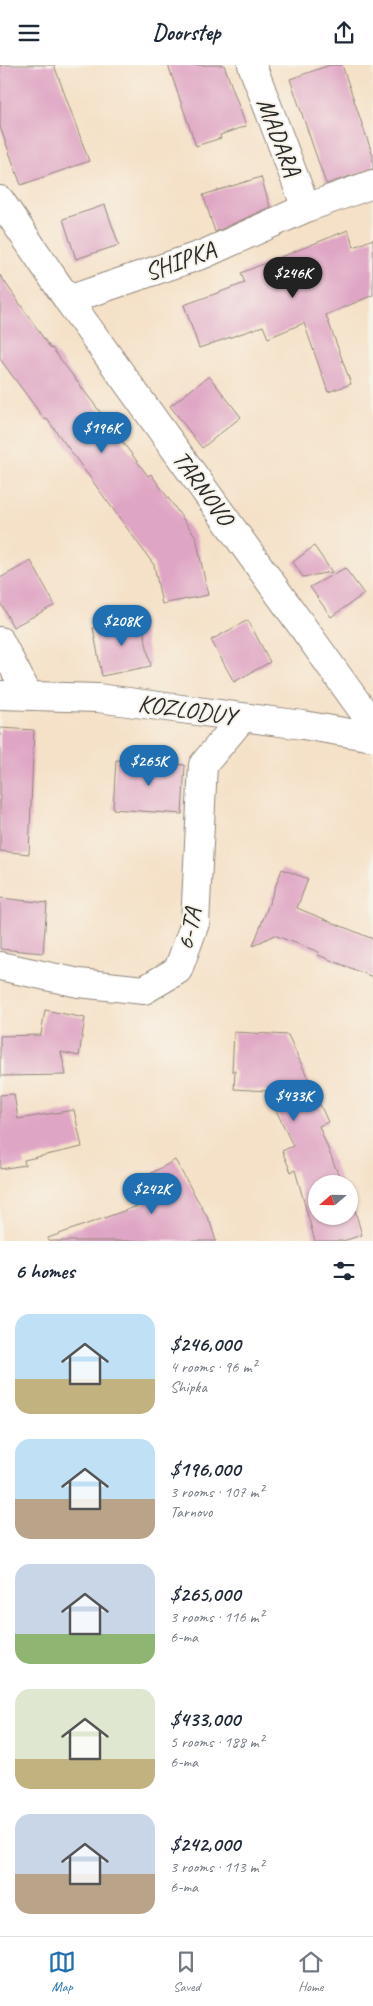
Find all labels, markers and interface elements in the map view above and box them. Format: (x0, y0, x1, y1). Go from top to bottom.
icon: menu (15, 19, 43, 47)
text: Doorstep (153, 19, 220, 47)
icon: share (330, 19, 358, 47)
street label: MADARA (249, 93, 309, 181)
street label: SHIPKA (140, 233, 220, 289)
pin: $246K (258, 257, 328, 299)
text: $246K (274, 263, 312, 283)
pin: $196K (67, 411, 137, 454)
text: $196K (83, 418, 121, 438)
street label: TARNOVO (165, 444, 243, 534)
pin: $208K (87, 605, 157, 647)
text: $208K (104, 611, 140, 631)
street label: KOZLODUY (136, 687, 241, 733)
pin: $265K (114, 745, 184, 787)
text: $265K (130, 751, 168, 771)
street label: 6-ТА (169, 903, 210, 953)
pin: $433K (259, 1079, 329, 1122)
text: $433K (276, 1086, 312, 1106)
pin: $242K (117, 1173, 187, 1215)
north arrow (308, 1175, 358, 1225)
map controls (308, 1175, 358, 1225)
text: $242K (134, 1179, 170, 1199)
icon: filters (330, 1257, 358, 1285)
text: 6 homes (15, 1258, 75, 1284)
text: $246,000 (170, 1331, 241, 1357)
icon: home (55, 1334, 115, 1394)
text: 4 rooms · 96 m² (170, 1357, 256, 1377)
text: Shipka (170, 1377, 207, 1397)
text: $196,000 (170, 1456, 241, 1482)
icon: home (55, 1459, 115, 1519)
text: 3 rooms · 107 m² (170, 1482, 264, 1502)
text: Tarnovo (170, 1502, 212, 1522)
text: $265,000 (170, 1581, 240, 1607)
icon: home (55, 1584, 115, 1644)
text: 3 rooms · 116 m² (170, 1607, 264, 1627)
text: 6-та (170, 1627, 198, 1647)
text: $433,000 (170, 1706, 240, 1732)
icon: home (55, 1709, 115, 1769)
text: 5 rooms · 188 m² (170, 1732, 264, 1752)
text: 6-та (170, 1752, 198, 1772)
text: $242,000 (170, 1831, 240, 1857)
icon: home (55, 1834, 115, 1894)
text: 3 rooms · 113 m² (170, 1857, 264, 1877)
text: 6-та (170, 1877, 198, 1897)
tab: Map (48, 1948, 76, 1995)
tab: Saved (172, 1948, 200, 1995)
tab: Home (297, 1948, 325, 1995)

